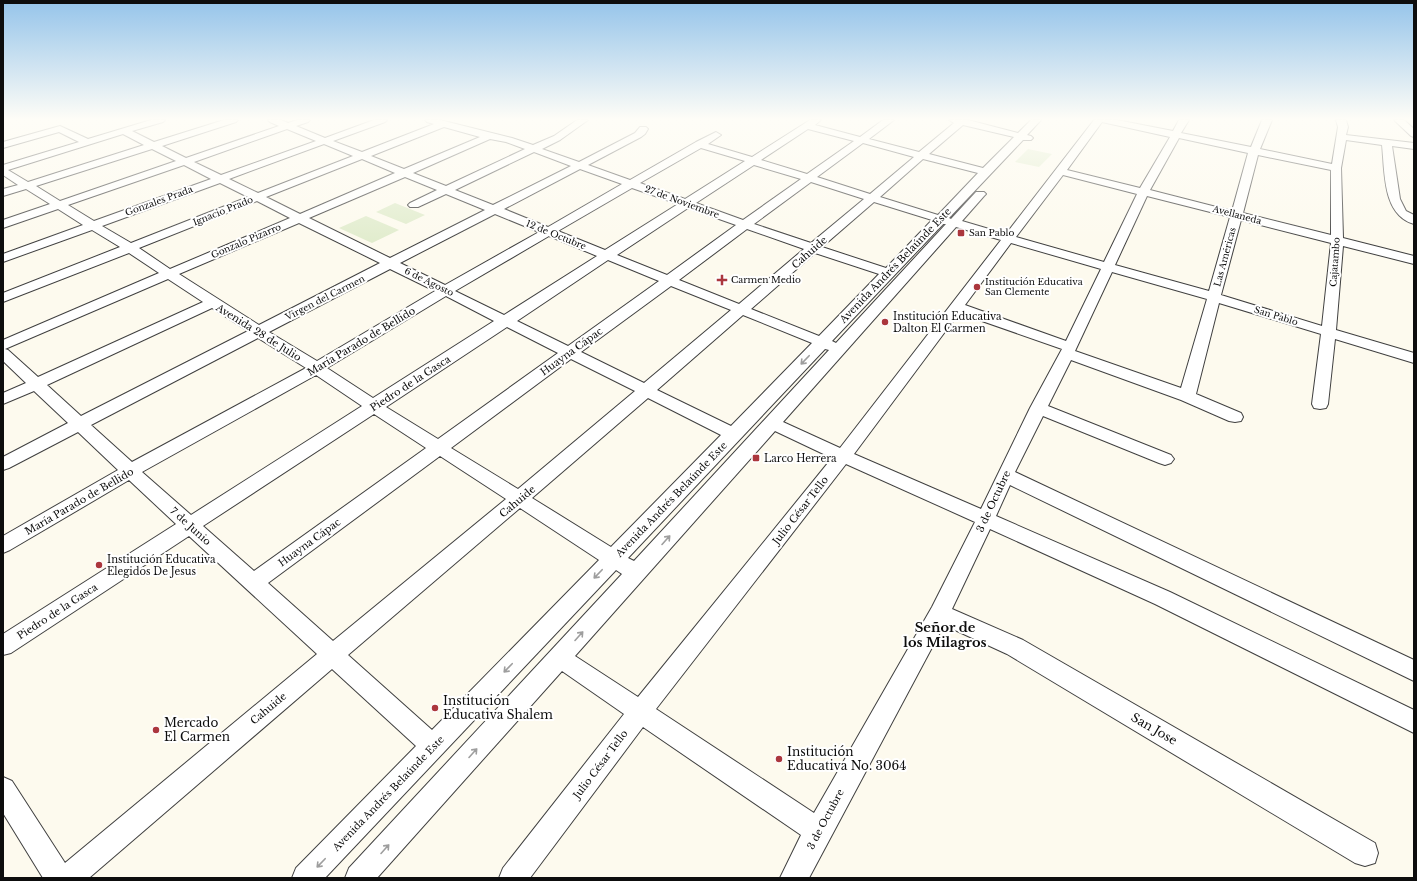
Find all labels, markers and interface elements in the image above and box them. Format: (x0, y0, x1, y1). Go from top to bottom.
street label: Gonzales Prada (123, 183, 194, 218)
street label: 27 de Noviembre (643, 183, 721, 220)
street label: Ignacio Prado (191, 193, 255, 228)
street label: Avellaneda (1211, 202, 1263, 226)
street label: Avenida Andrés Belaúnde Este (836, 205, 954, 326)
street label: 12 de Octubre (524, 217, 588, 252)
street label: Gonzalo Pizarro (209, 221, 283, 260)
street label: Las Américas (1211, 226, 1238, 288)
place label: San Pablo (969, 227, 1014, 238)
marker: San Pablo (956, 228, 966, 238)
street label: Cahuide (789, 233, 830, 271)
street label: Cajatambo (1327, 237, 1342, 287)
street label: 6 de Agosto (403, 265, 456, 298)
street label: Virgen del Carmen (282, 273, 366, 323)
marker: Carmen Medio (716, 274, 728, 286)
place label: Carmen Medio (731, 274, 801, 285)
place label: Institución Educativa San Clemente (985, 276, 1083, 297)
marker: Institución Educativa San Clemente (972, 282, 982, 292)
street label: Avenida 28 de Julio (213, 300, 304, 364)
street label: María Parado de Bellido (305, 304, 418, 379)
street label: San Pablo (1253, 304, 1300, 327)
place label: Institución Educativa Dalton El Carmen (893, 310, 1002, 335)
marker: Institución Educativa Dalton El Carmen (880, 317, 890, 327)
street label: Huayna Cápac (538, 324, 606, 378)
street label: Piedro de la Gasca (368, 352, 453, 414)
one-way arrow (800, 355, 809, 365)
street label: Avenida Andrés Belaúnde Este (612, 439, 730, 560)
place label: Larco Herrera (764, 452, 837, 465)
marker: Larco Herrera (751, 453, 761, 463)
street label: María Parado de Bellido (22, 465, 136, 538)
street label: 3 de Octubre (973, 468, 1014, 534)
street label: Julio César Tello (768, 473, 831, 549)
street label: Cahuide (497, 482, 538, 520)
street label: 7 de Junio (168, 505, 214, 548)
street label: Huayna Cápac (276, 515, 344, 569)
one-way arrow (661, 535, 670, 545)
place label: Institución Educativa Elegidos De Jesus (107, 553, 216, 578)
marker: Institución Educativa Elegidos De Jesus (94, 560, 104, 570)
one-way arrow (593, 569, 603, 579)
street label: Piedro de la Gasca (15, 580, 100, 642)
district label: Señor de los Milagros (903, 619, 987, 651)
one-way arrow (574, 631, 583, 641)
one-way arrow (503, 663, 513, 673)
street label: Cahuide (248, 689, 289, 727)
place label: Institución Educativa Shalem (443, 693, 553, 722)
marker: Institución Educativa Shalem (430, 703, 440, 713)
street label: San Jose (1129, 709, 1180, 748)
place label: Mercado El Carmen (164, 715, 230, 744)
marker: Mercado El Carmen (151, 725, 161, 735)
street label: Julio César Tello (569, 727, 631, 803)
street label: Avenida Andrés Belaúnde Este (329, 733, 447, 854)
place label: Institución Educativa No. 3064 (787, 744, 906, 773)
one-way arrow (468, 748, 477, 758)
marker: Institución Educativa No. 3064 (774, 754, 784, 764)
street label: 3 de Octubre (804, 787, 847, 852)
one-way arrow (381, 844, 390, 854)
one-way arrow (316, 858, 325, 868)

